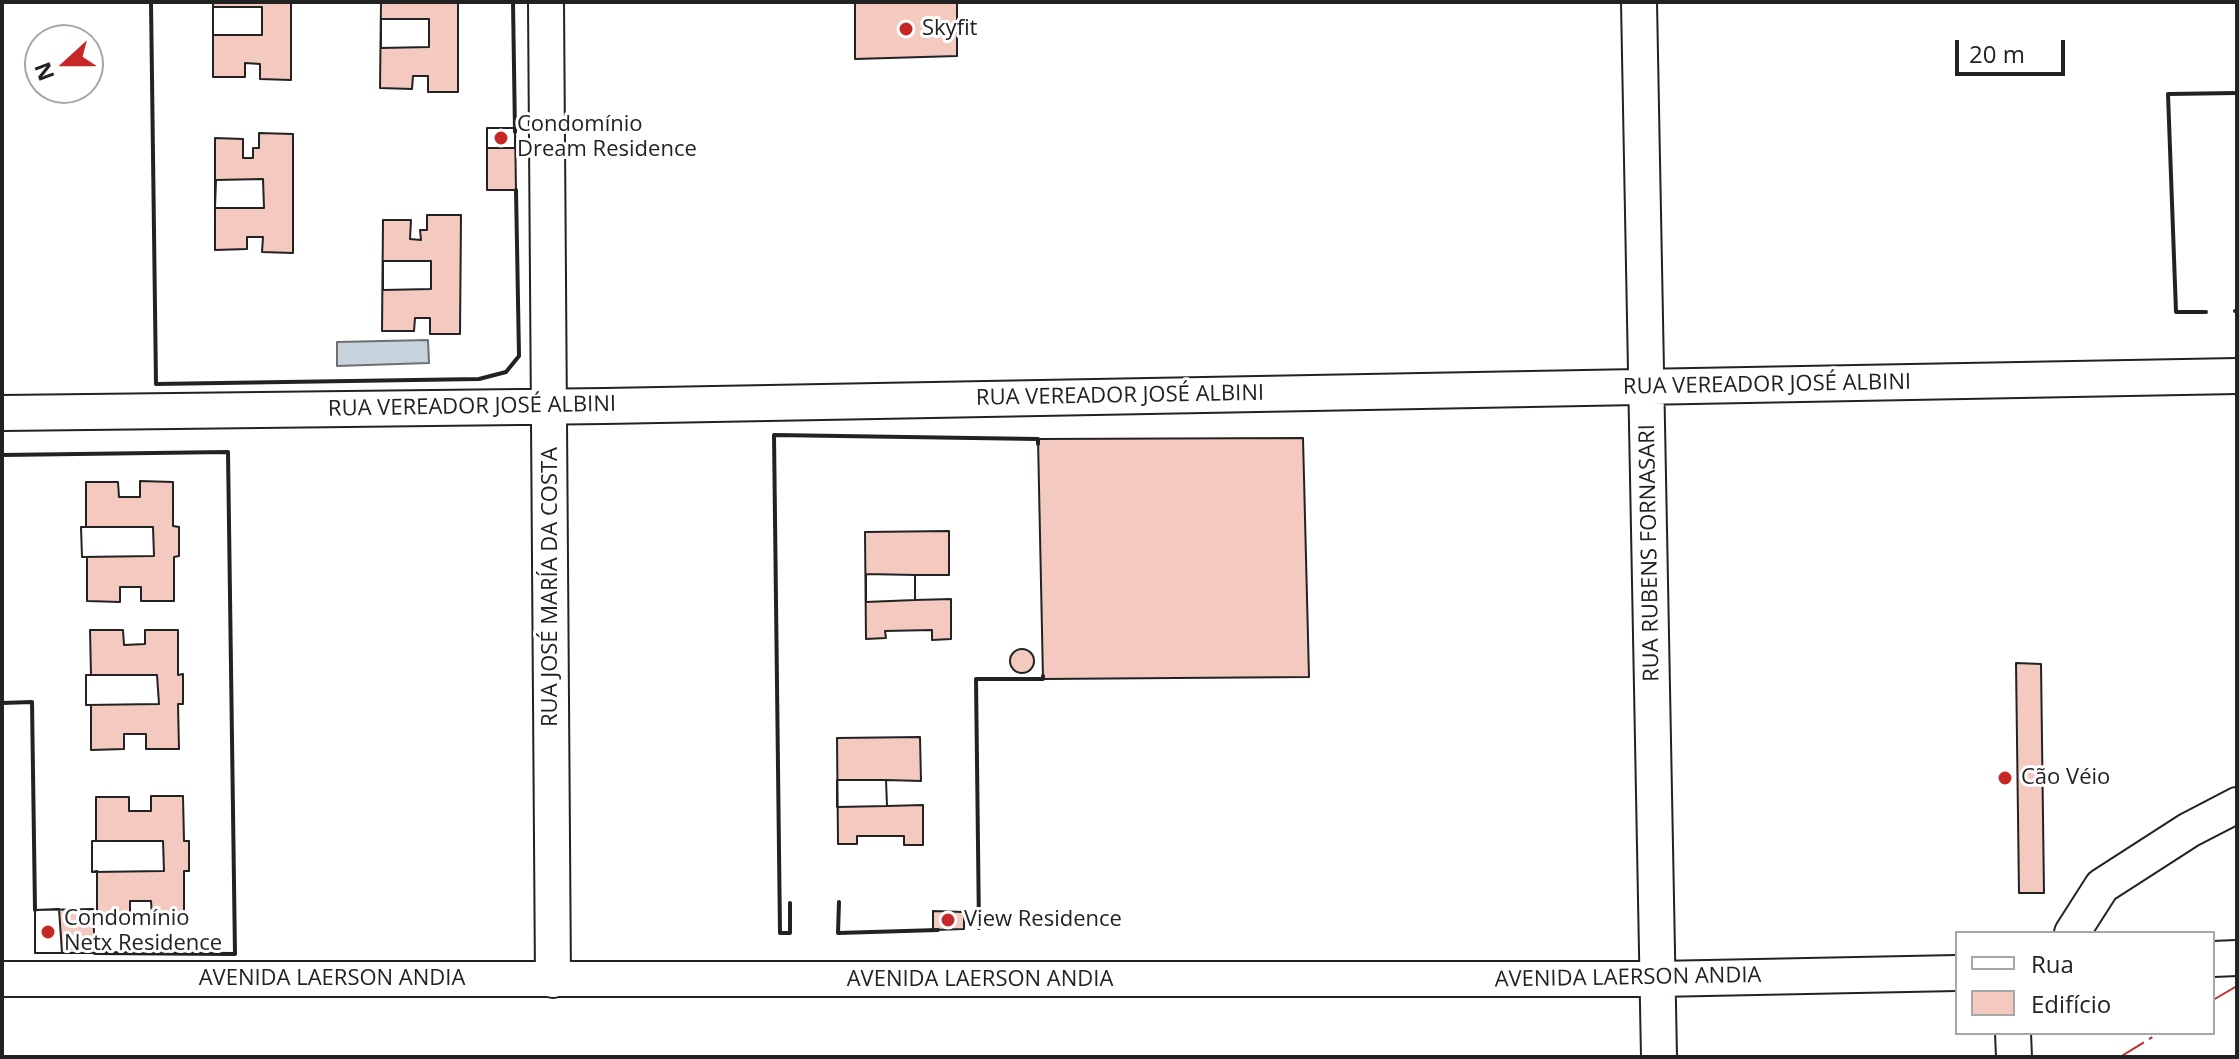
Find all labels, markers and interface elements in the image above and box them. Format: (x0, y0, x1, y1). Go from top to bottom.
place label: Skyfit (922, 16, 977, 42)
marker: Skyfit (897, 20, 915, 38)
north arrow (24, 24, 104, 104)
scale bar (1959, 24, 2069, 74)
text: 20 m (1969, 37, 2025, 70)
text: N (26, 58, 61, 86)
place label: Condomínio Dream Residence (517, 112, 697, 164)
marker: Condomínio Dream Residence (492, 129, 510, 147)
street label: RUA VEREADOR JOSÉ ALBINI (1623, 369, 1911, 401)
street label: RUA VEREADOR JOSÉ ALBINI (976, 380, 1264, 412)
street label: RUA VEREADOR JOSÉ ALBINI (328, 391, 616, 423)
street label: RUA RUBENS FORNASARI (1635, 424, 1665, 682)
street label: RUA JOSÉ MARÍA DA COSTA (538, 447, 564, 727)
place label: Cão Véio (2021, 765, 2110, 791)
marker: Cão Véio (1996, 769, 2014, 787)
place label: Condomínio Netx Residence (64, 906, 222, 958)
place label: View Residence (964, 907, 1122, 933)
marker: View Residence (939, 911, 957, 929)
marker: Condomínio Netx Residence (39, 923, 57, 941)
legend (1955, 931, 2215, 1035)
text: Rua (2031, 947, 2074, 980)
street label: AVENIDA LAERSON ANDIA (1494, 962, 1762, 994)
street label: AVENIDA LAERSON ANDIA (199, 966, 465, 992)
street label: AVENIDA LAERSON ANDIA (847, 967, 1113, 993)
text: Edifício (2031, 987, 2111, 1020)

